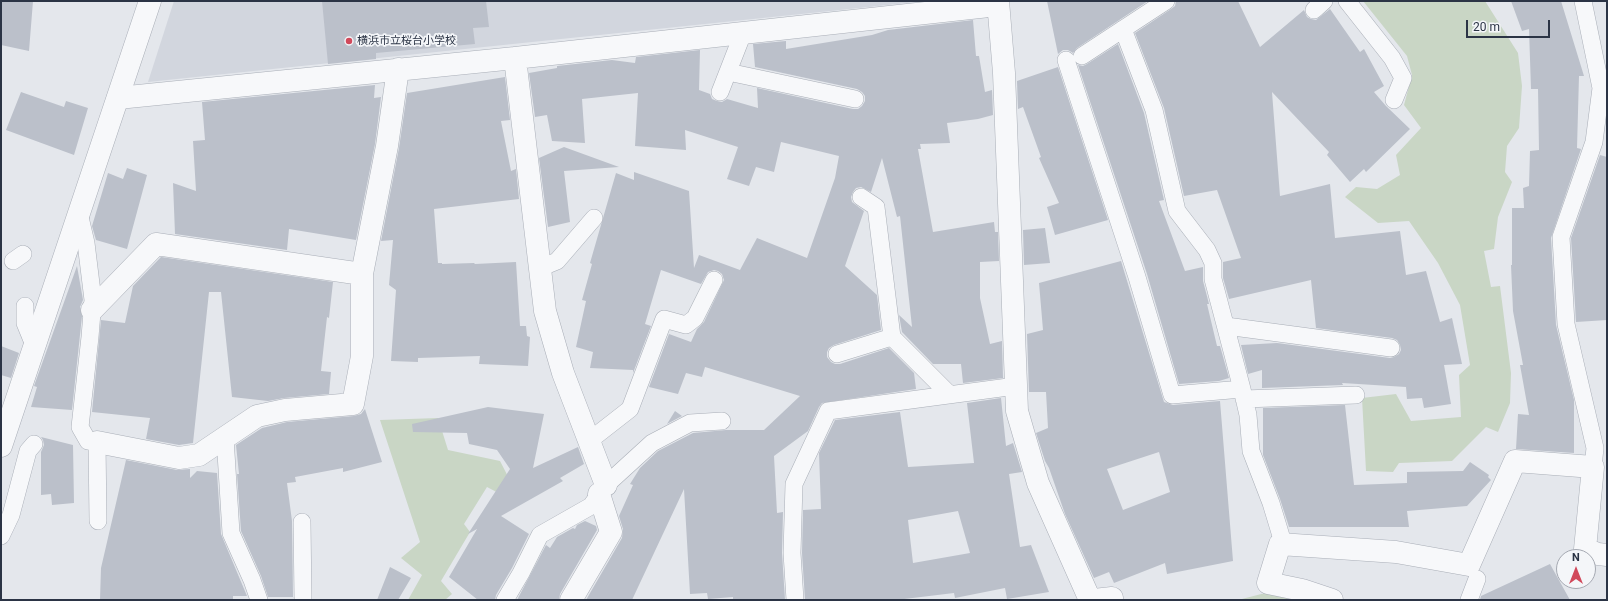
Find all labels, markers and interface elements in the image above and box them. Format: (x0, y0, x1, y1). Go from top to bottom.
scale bar (1468, 12, 1552, 38)
text: 20 m (1473, 20, 1500, 34)
place label: 横浜市立桜台小学校 (357, 34, 456, 48)
marker: 横浜市立桜台小学校 (344, 36, 354, 46)
north arrow (1556, 549, 1596, 589)
text: N (1572, 551, 1580, 564)

